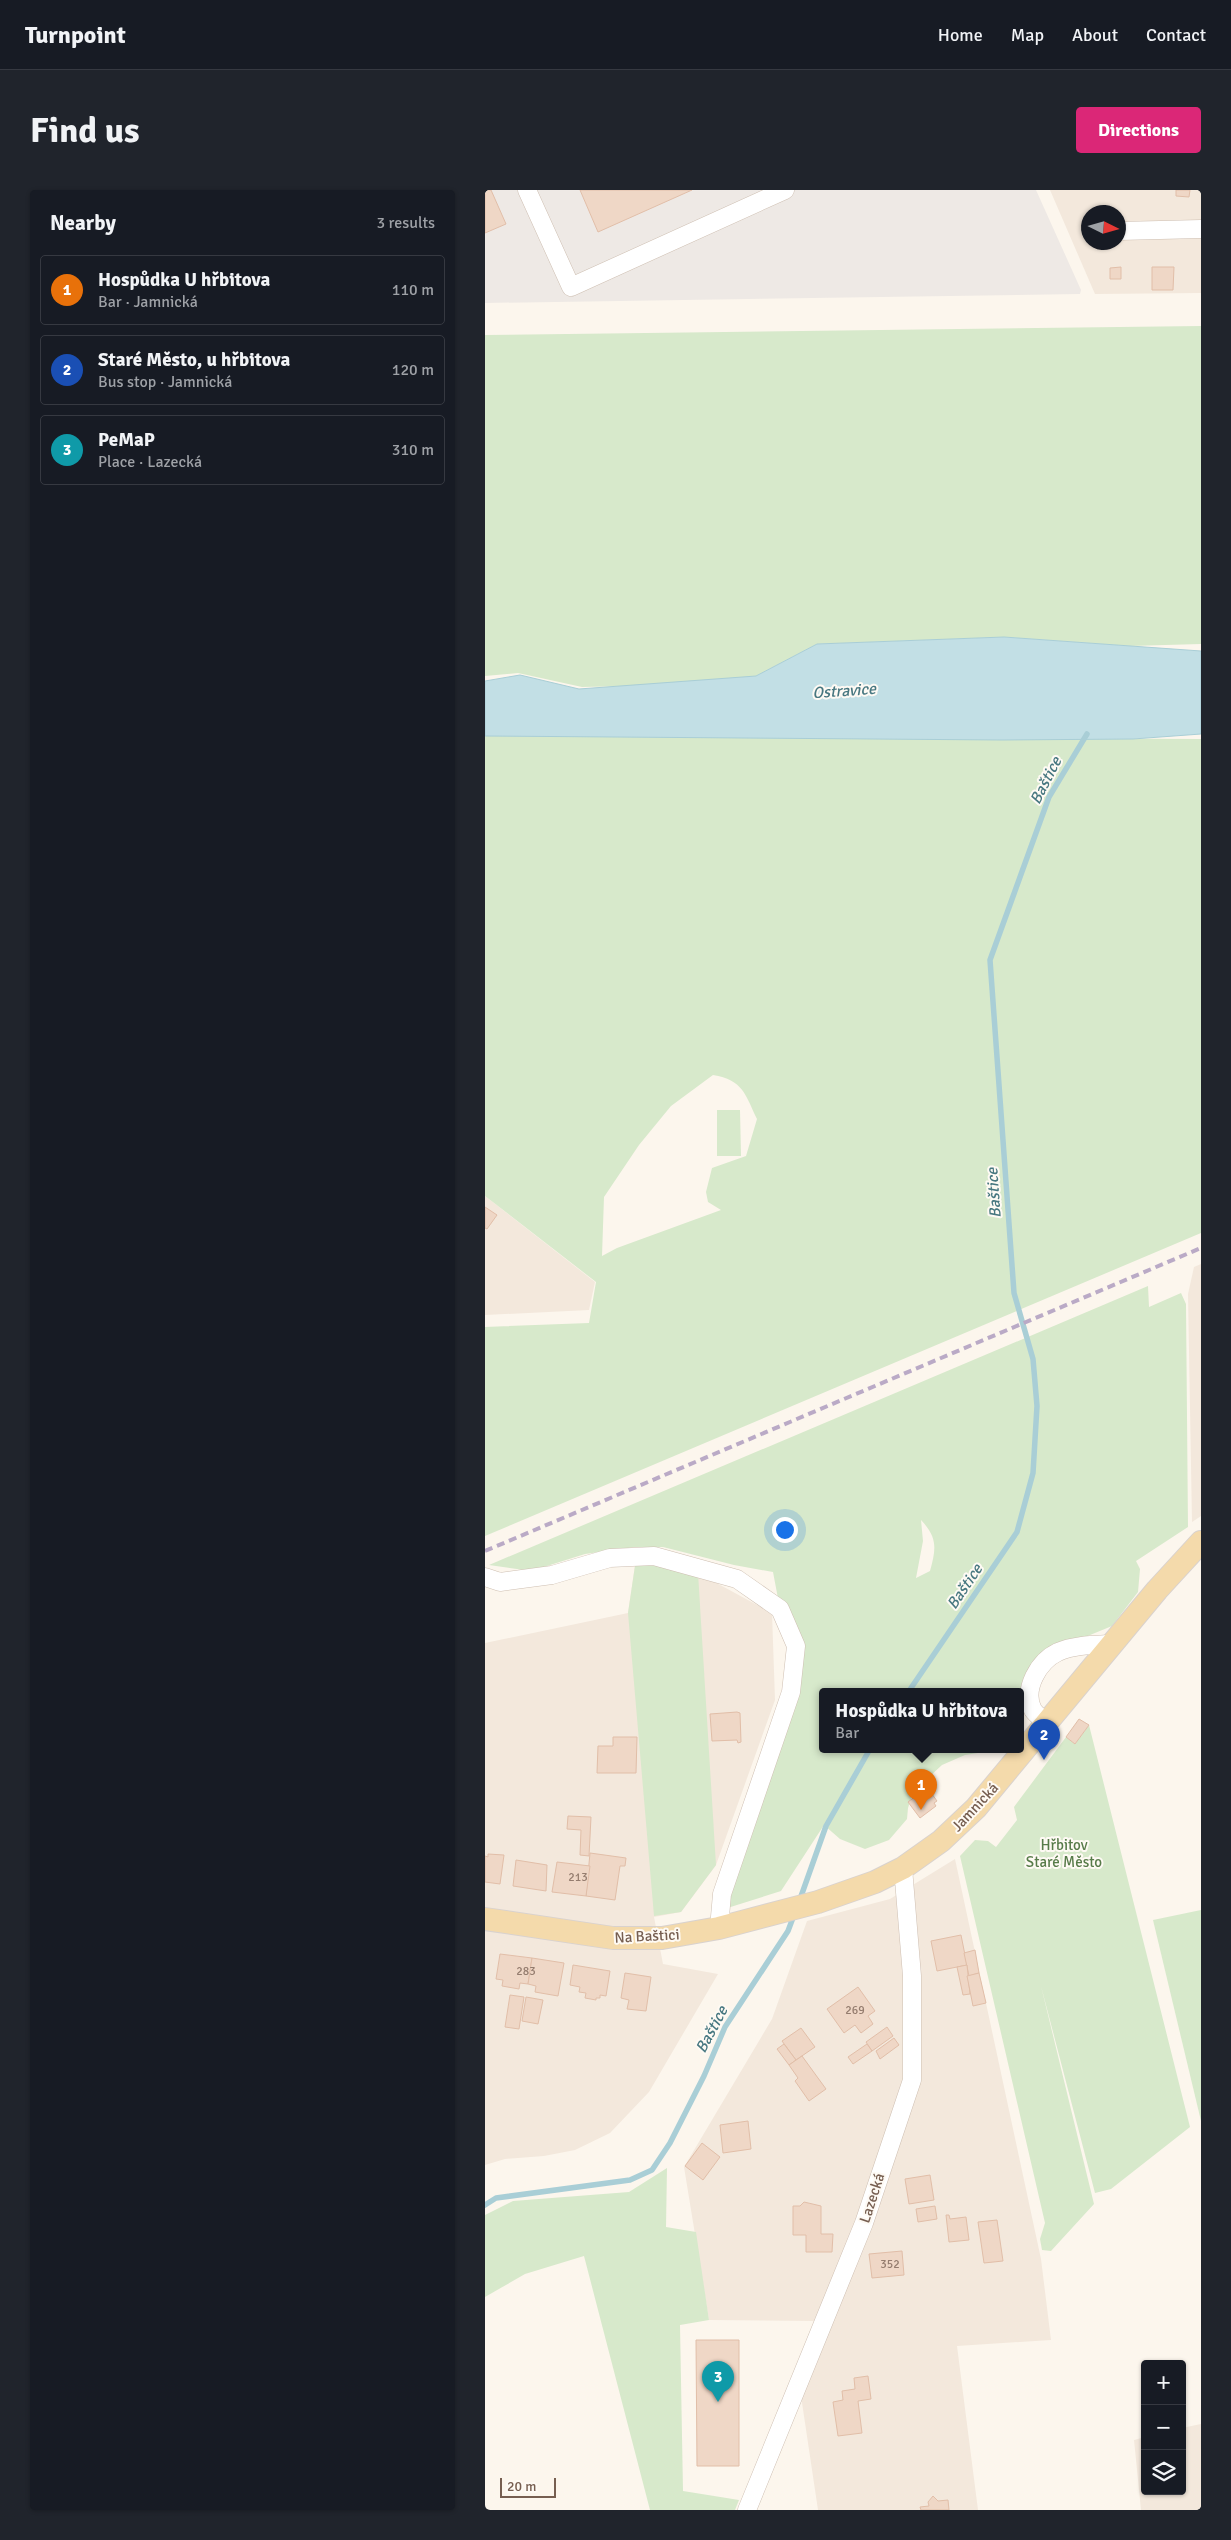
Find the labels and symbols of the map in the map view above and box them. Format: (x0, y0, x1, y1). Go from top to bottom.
north arrow (1081, 205, 1126, 250)
water label: Ostravice (812, 679, 877, 703)
water label: Baštice (1026, 753, 1067, 807)
water label: Baštice (982, 1166, 1006, 1219)
your location (772, 1517, 798, 1543)
water label: Baštice (942, 1559, 988, 1613)
pin: 2 (1028, 1719, 1060, 1760)
pin: 1 (905, 1769, 937, 1810)
street label: Jamnická (948, 1779, 1002, 1835)
park label: Hřbitov Staré Město (1026, 1836, 1102, 1871)
house number: 213 (568, 1870, 588, 1885)
street label: Na Baštici (614, 1925, 680, 1947)
house number: 283 (516, 1964, 536, 1979)
water label: Baštice (691, 2002, 733, 2056)
house number: 269 (845, 2003, 865, 2018)
street label: Lazecká (855, 2171, 889, 2225)
house number: 352 (880, 2257, 900, 2272)
pin: 3 (702, 2361, 734, 2402)
scale bar (500, 2475, 556, 2498)

